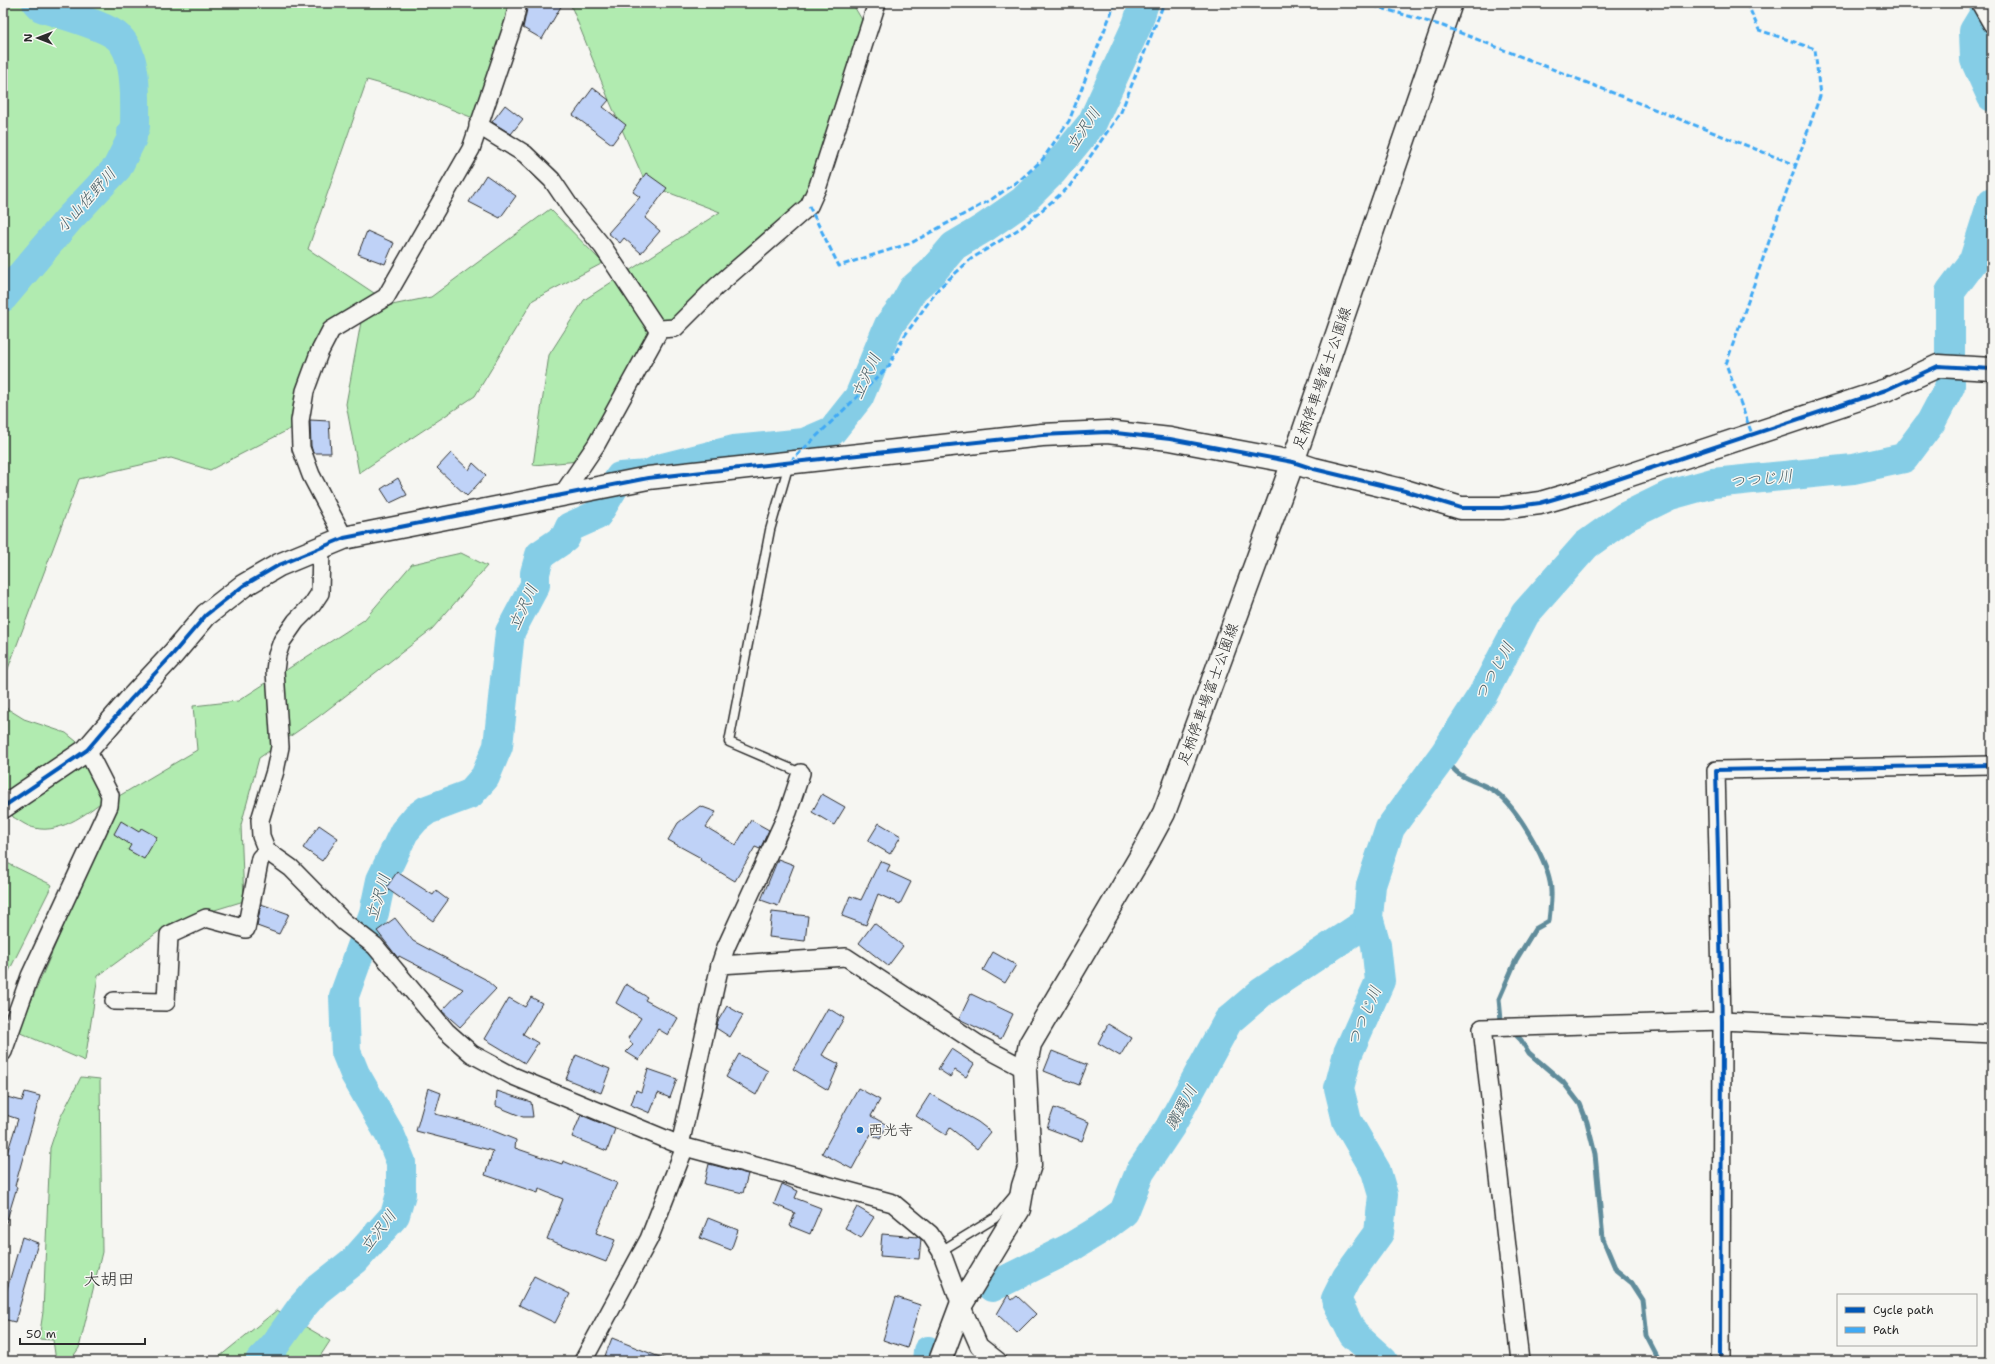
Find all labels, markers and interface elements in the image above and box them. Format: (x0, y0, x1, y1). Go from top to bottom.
north arrow (18, 18, 58, 58)
text: N (21, 33, 36, 42)
water label: 立沢川 (1061, 103, 1105, 155)
water label: 小山佐野川 (51, 163, 121, 237)
street label: 足柄停車場富士公園線 (1288, 304, 1356, 452)
water label: 立沢川 (846, 350, 886, 402)
water label: つつじ川 (1728, 465, 1794, 493)
water label: 立沢川 (503, 581, 543, 633)
street label: 足柄停車場富士公園線 (1173, 620, 1243, 768)
water label: つつじ川 (1469, 638, 1519, 704)
water label: 立沢川 (361, 871, 395, 923)
water label: つつじ川 (1342, 982, 1386, 1050)
water label: 躑躅川 (1160, 1081, 1202, 1133)
place label: 西光寺 (868, 1120, 913, 1140)
marker: 西光寺 (855, 1125, 865, 1135)
water label: 立沢川 (355, 1206, 401, 1256)
district label: 大胡田 (84, 1268, 135, 1290)
legend (1837, 1294, 1977, 1346)
text: Cycle path (1873, 1302, 1934, 1318)
scale bar (20, 1320, 145, 1346)
text: Path (1873, 1322, 1899, 1338)
text: 50 m (26, 1326, 56, 1342)

